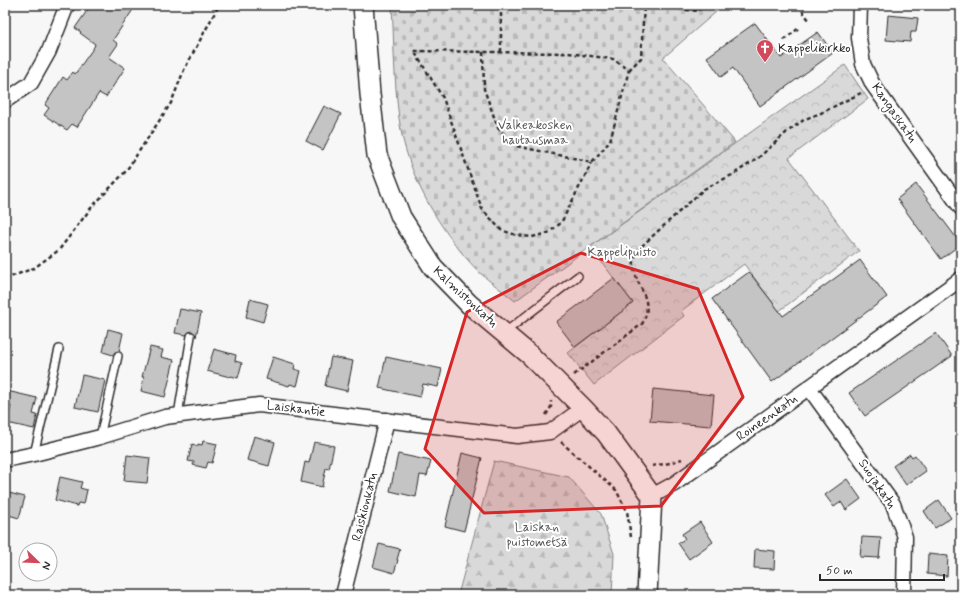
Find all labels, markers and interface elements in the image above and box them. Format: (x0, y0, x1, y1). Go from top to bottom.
church icon: Kappelikirkko (755, 38, 775, 63)
place label: Kappelikirkko (778, 40, 851, 57)
street label: Kangaskatu (867, 80, 921, 147)
park label: Valkeakosken hautausmaa (498, 117, 572, 149)
park label: Kappelipuisto (588, 244, 657, 261)
street label: Kalmistonkatu (429, 263, 501, 332)
street label: Roineenkatu (733, 390, 801, 445)
street label: Laiskantie (266, 397, 326, 421)
street label: Suojakatu (854, 456, 900, 513)
street label: Raiskionkatu (348, 470, 382, 543)
park label: Laiskan puistometsä (506, 519, 568, 551)
north arrow (18, 542, 58, 582)
scale bar (820, 556, 944, 582)
text: N (38, 559, 54, 572)
text: 50 m (826, 563, 853, 579)

